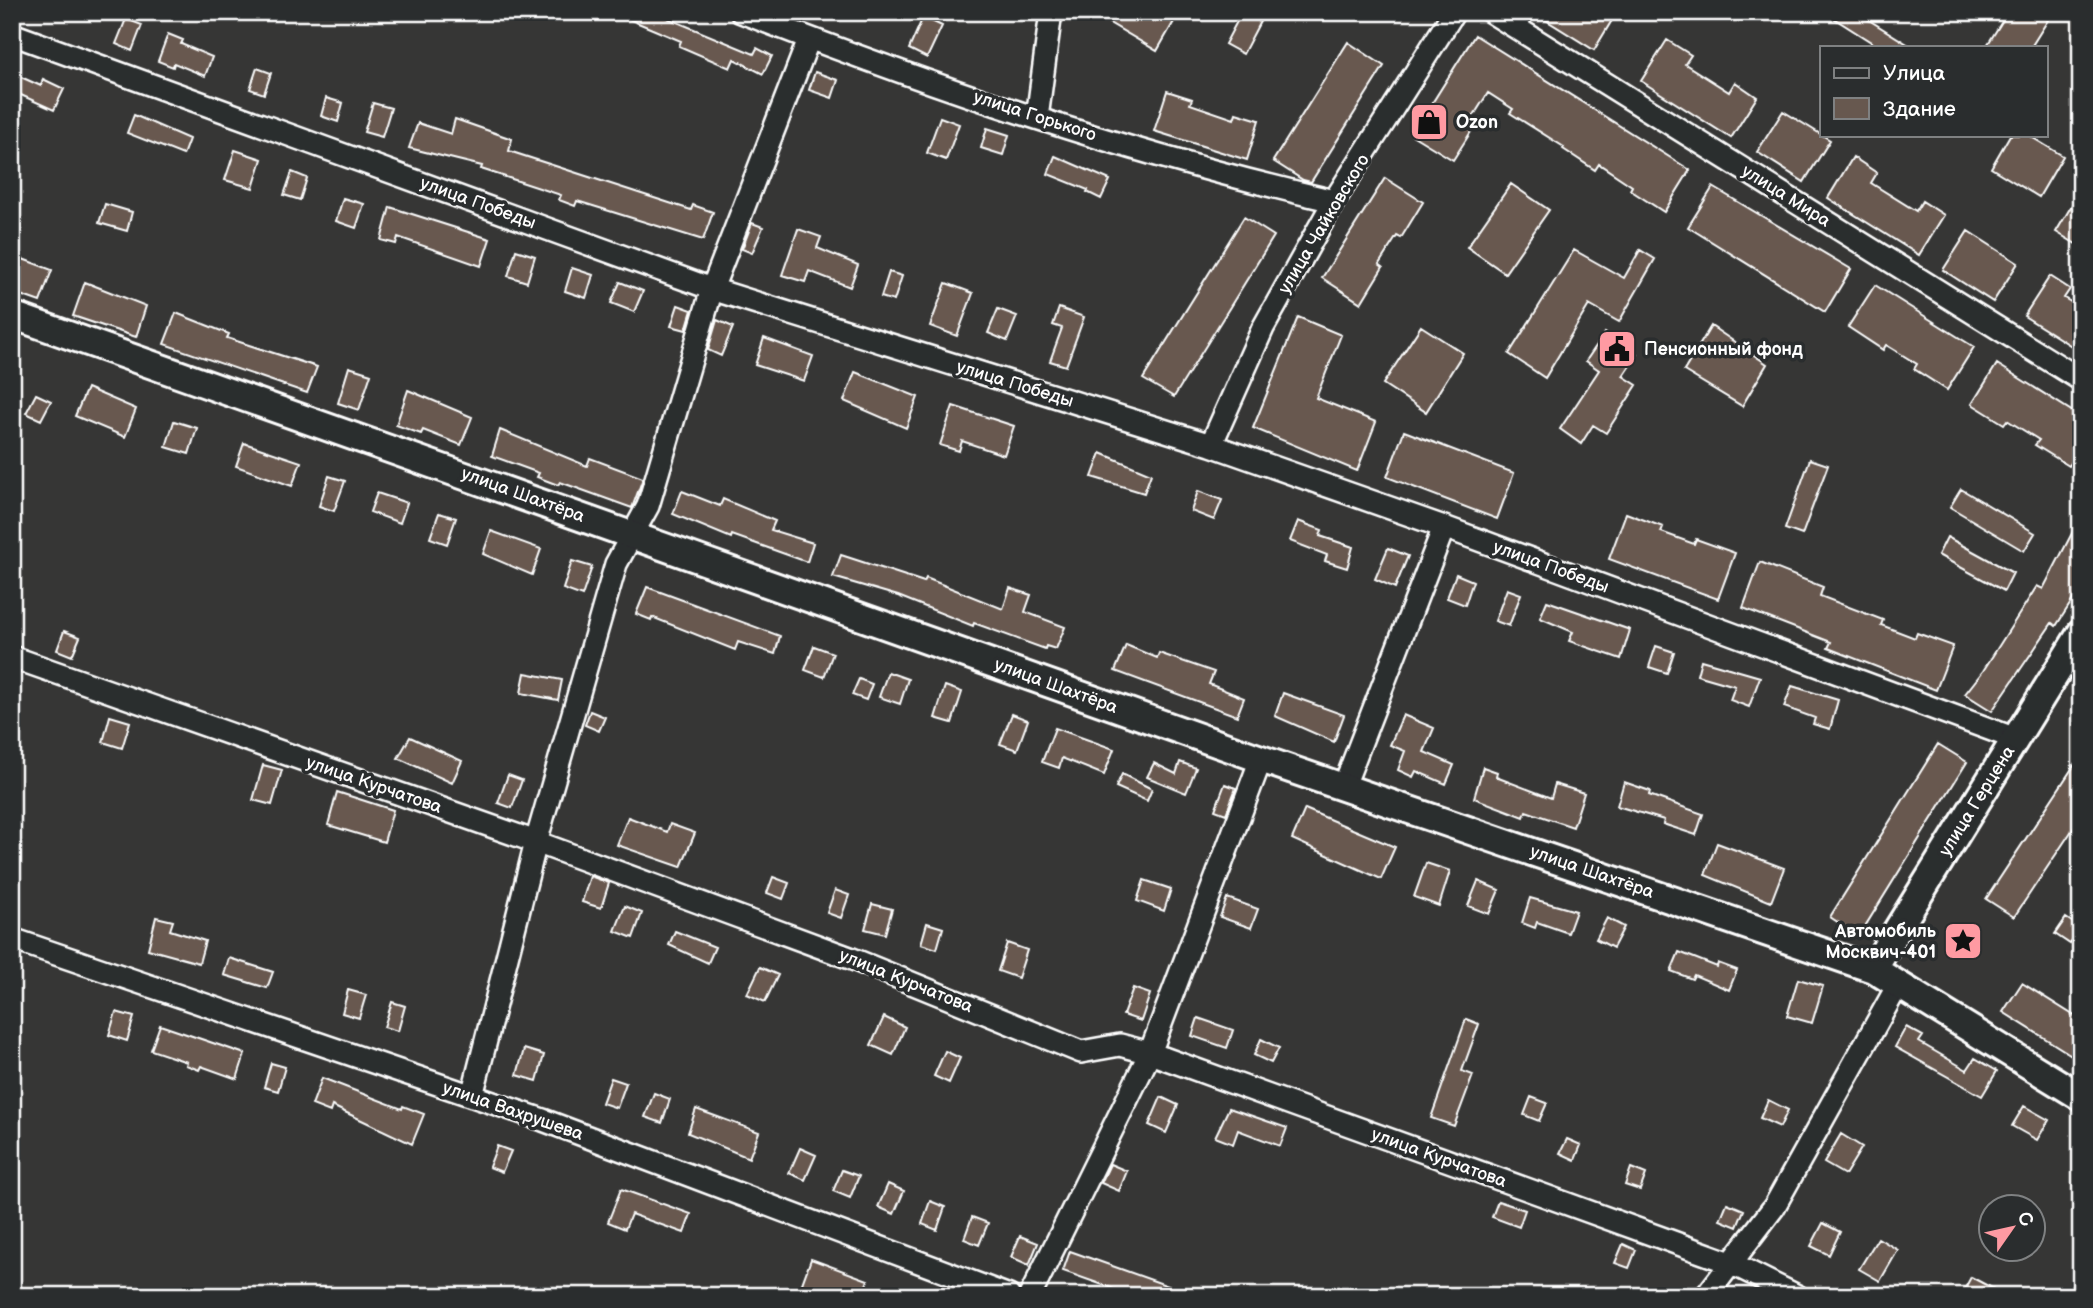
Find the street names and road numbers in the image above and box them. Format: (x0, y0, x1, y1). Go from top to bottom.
street label: улица Горького (971, 86, 1099, 146)
street label: улица Чайковского (1274, 150, 1374, 298)
street label: улица Мира (1738, 160, 1834, 232)
street label: улица Победы (417, 172, 539, 234)
street label: улица Победы (954, 356, 1076, 412)
street label: улица Шахтёра (459, 463, 588, 527)
street label: улица Победы (1490, 536, 1612, 598)
street label: улица Шахтёра (992, 654, 1121, 718)
street label: улица Герцена (1935, 742, 2020, 860)
street label: улица Курчатова (303, 752, 445, 818)
street label: улица Шахтёра (1527, 841, 1657, 903)
street label: улица Курчатова (836, 945, 976, 1017)
street label: улица Вахрушева (440, 1077, 586, 1145)
street label: улица Курчатова (1369, 1124, 1510, 1192)

